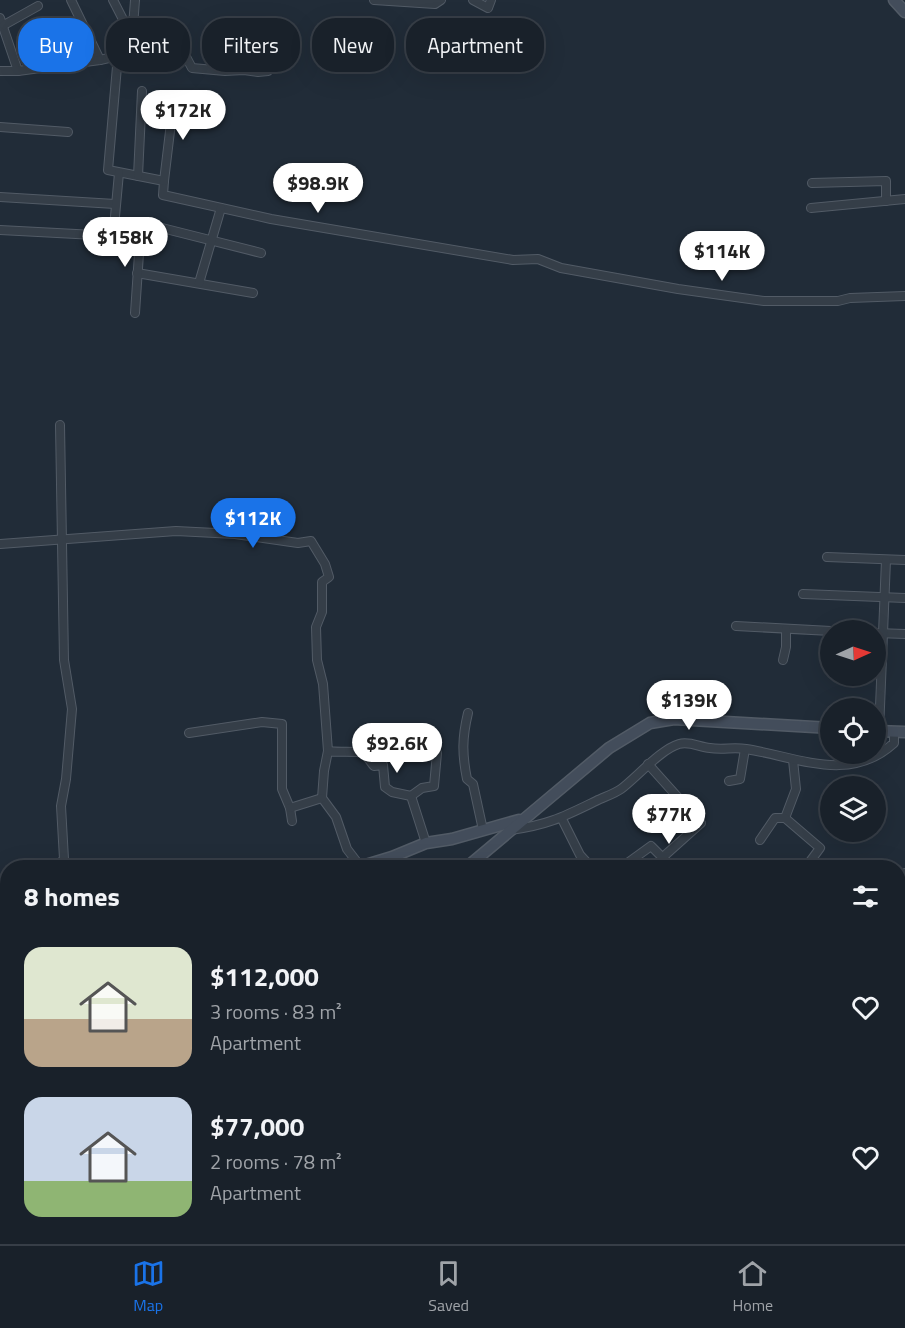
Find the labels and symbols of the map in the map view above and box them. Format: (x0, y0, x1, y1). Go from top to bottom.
pin: $172K (141, 90, 225, 141)
pin: $98.9K (269, 163, 367, 214)
pin: $158K (83, 217, 167, 268)
pin: $114K (680, 231, 764, 282)
pin: $112K (211, 498, 295, 549)
north arrow (820, 620, 886, 686)
pin: $139K (647, 680, 731, 731)
pin: $92.6K (348, 723, 446, 774)
pin: $77K (633, 794, 705, 845)

